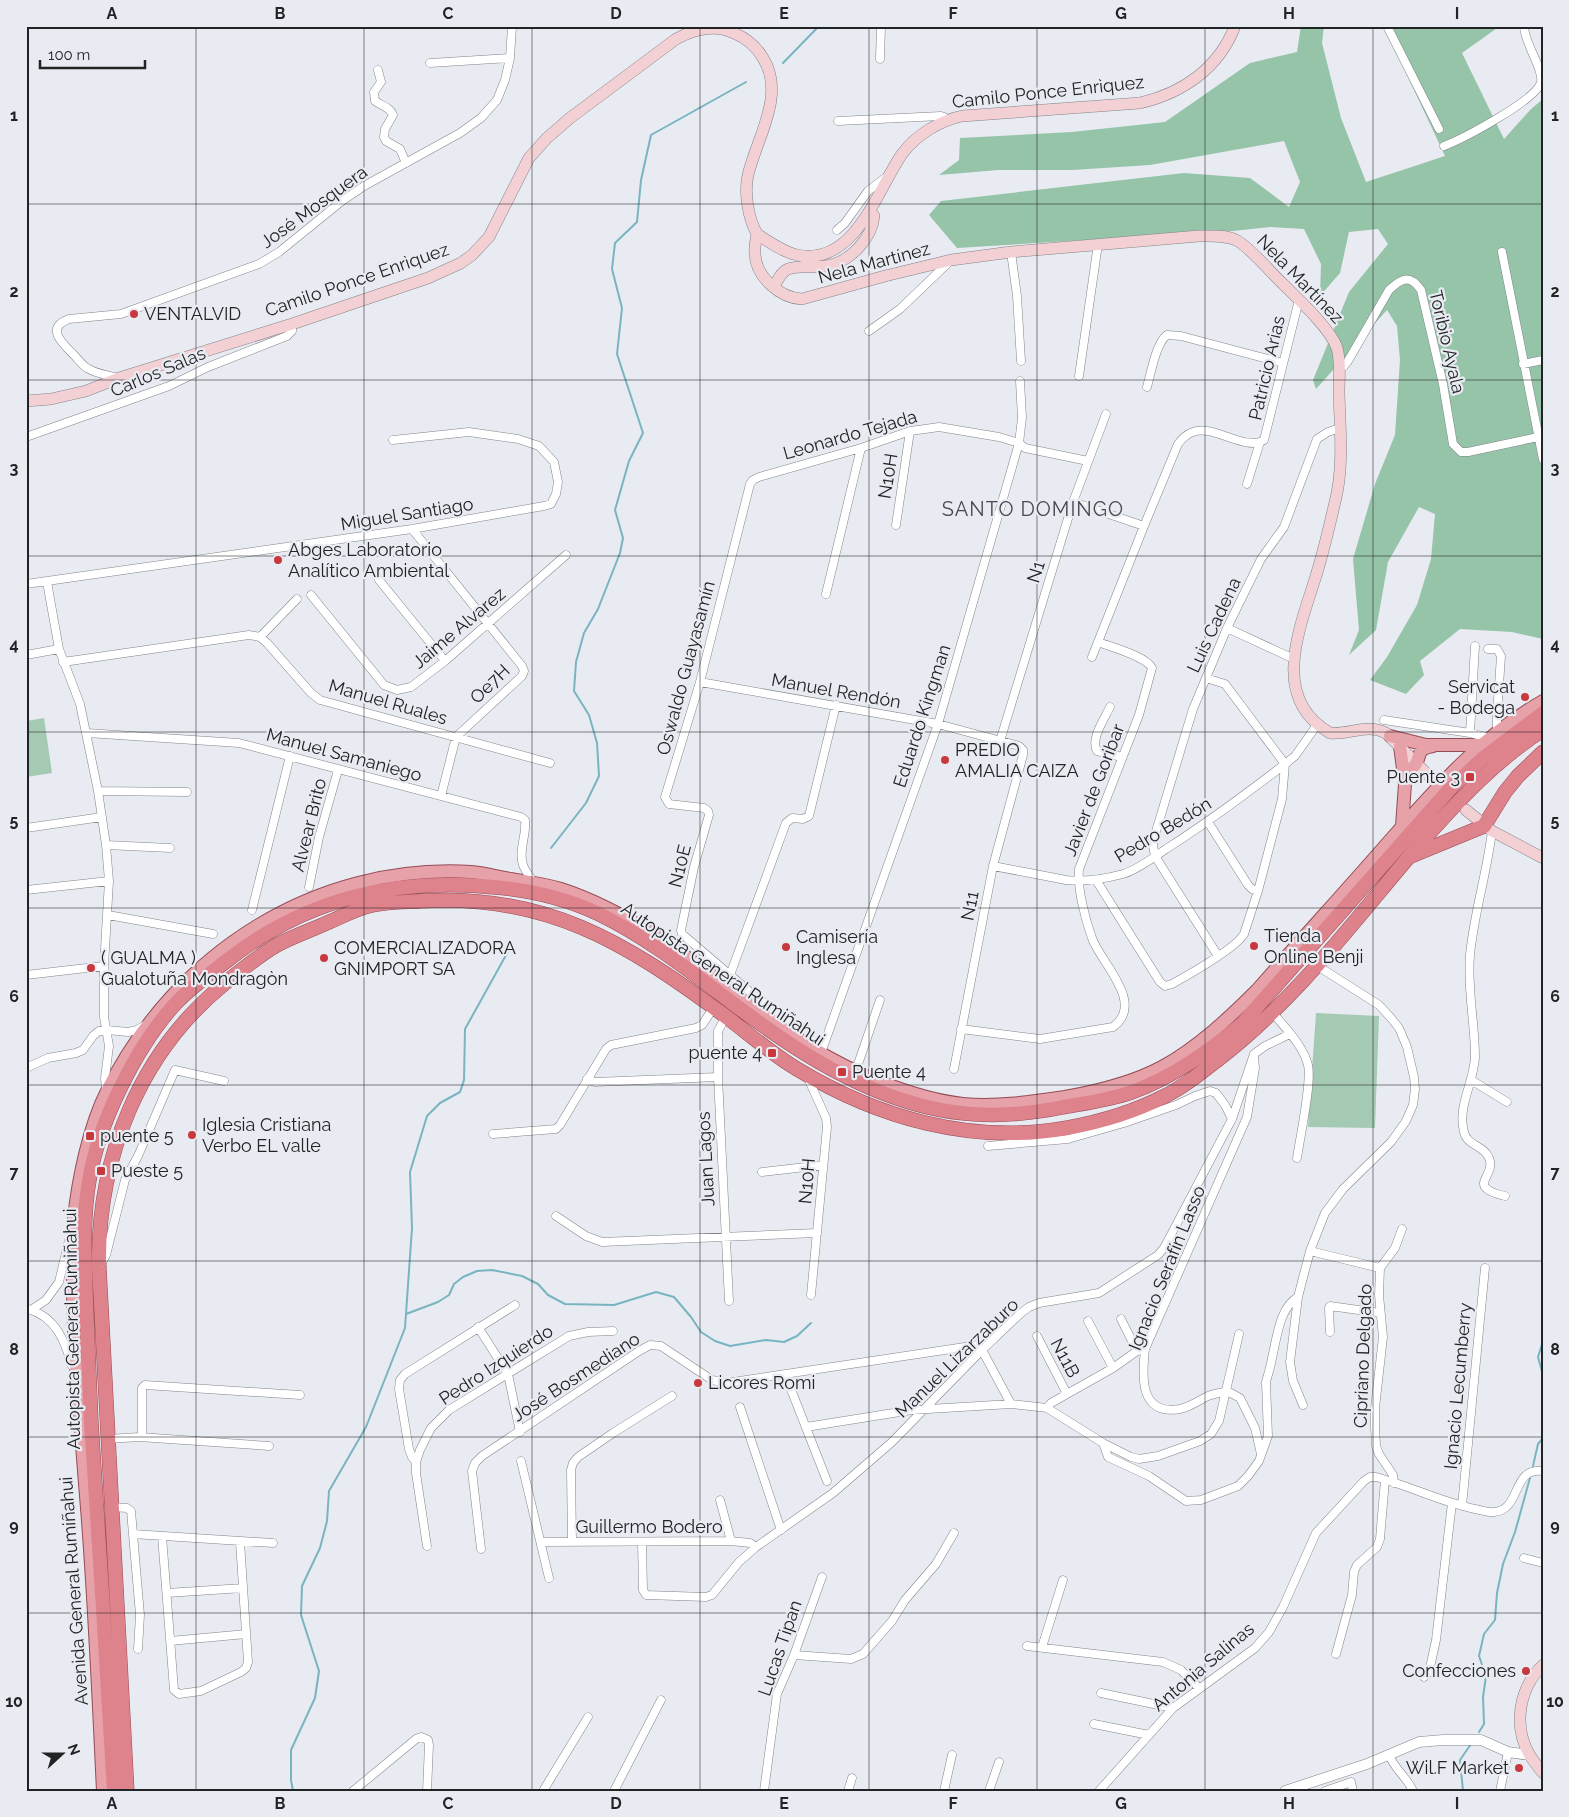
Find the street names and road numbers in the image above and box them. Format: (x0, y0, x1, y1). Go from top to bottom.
street label: Camilo Ponce Enrìquez (951, 71, 1145, 112)
street label: José Mosquera (256, 161, 371, 252)
street label: Nela Martínez (1253, 230, 1348, 327)
street label: Nela Martínez (816, 237, 932, 288)
street label: Camilo Ponce Enrìquez (262, 238, 451, 321)
street label: Toribio Ayala (1425, 288, 1470, 396)
street label: Patricio Arias (1244, 313, 1289, 422)
street label: Carlos Salas (107, 342, 209, 401)
street label: Leonardo Tejada (780, 405, 919, 464)
street label: N10H (874, 452, 901, 500)
street label: Miguel Santiago (339, 493, 475, 534)
street label: N1 (1022, 558, 1049, 585)
street label: Luis Cadena (1182, 574, 1245, 676)
street label: Oswaldo Guayasamín (652, 578, 719, 757)
street label: Jaime Alvarez (408, 583, 509, 673)
street label: Eduardo Kingman (889, 642, 955, 790)
street label: Oe7H (465, 660, 514, 708)
street label: Manuel Rendón (770, 669, 902, 712)
street label: Manuel Ruales (326, 675, 450, 729)
street label: Javier de Goribar (1059, 720, 1129, 859)
street label: Manuel Samaniego (264, 724, 424, 785)
street label: Alvear Brito (287, 776, 330, 874)
street label: Pedro Bedón (1111, 792, 1215, 867)
street label: N10E (664, 842, 695, 890)
street label: N11 (956, 889, 983, 922)
street label: Autopista General Rumiñahui (617, 897, 829, 1050)
street label: Juan Lagos (693, 1111, 718, 1207)
street label: N10H (794, 1157, 819, 1205)
street label: Ignacio Serafín Lasso (1124, 1182, 1209, 1353)
street label: Autopista General Rumiñahui (59, 1208, 84, 1450)
street label: Cipriano Delgado (1349, 1283, 1376, 1429)
street label: Manuel Lizarzaburo (891, 1293, 1023, 1422)
street label: Ignacio Lecumberry (1440, 1302, 1475, 1470)
street label: Pedro Izquierdo (435, 1320, 557, 1409)
street label: José Bosmediano (508, 1327, 644, 1426)
street label: N11B (1046, 1335, 1084, 1381)
street label: Avenida General Rumiñahui (55, 1476, 92, 1706)
street label: Guillermo Bodero (575, 1516, 723, 1537)
street label: Lucas Tipan (753, 1597, 806, 1698)
street label: Antonia Salinas (1147, 1618, 1258, 1715)

